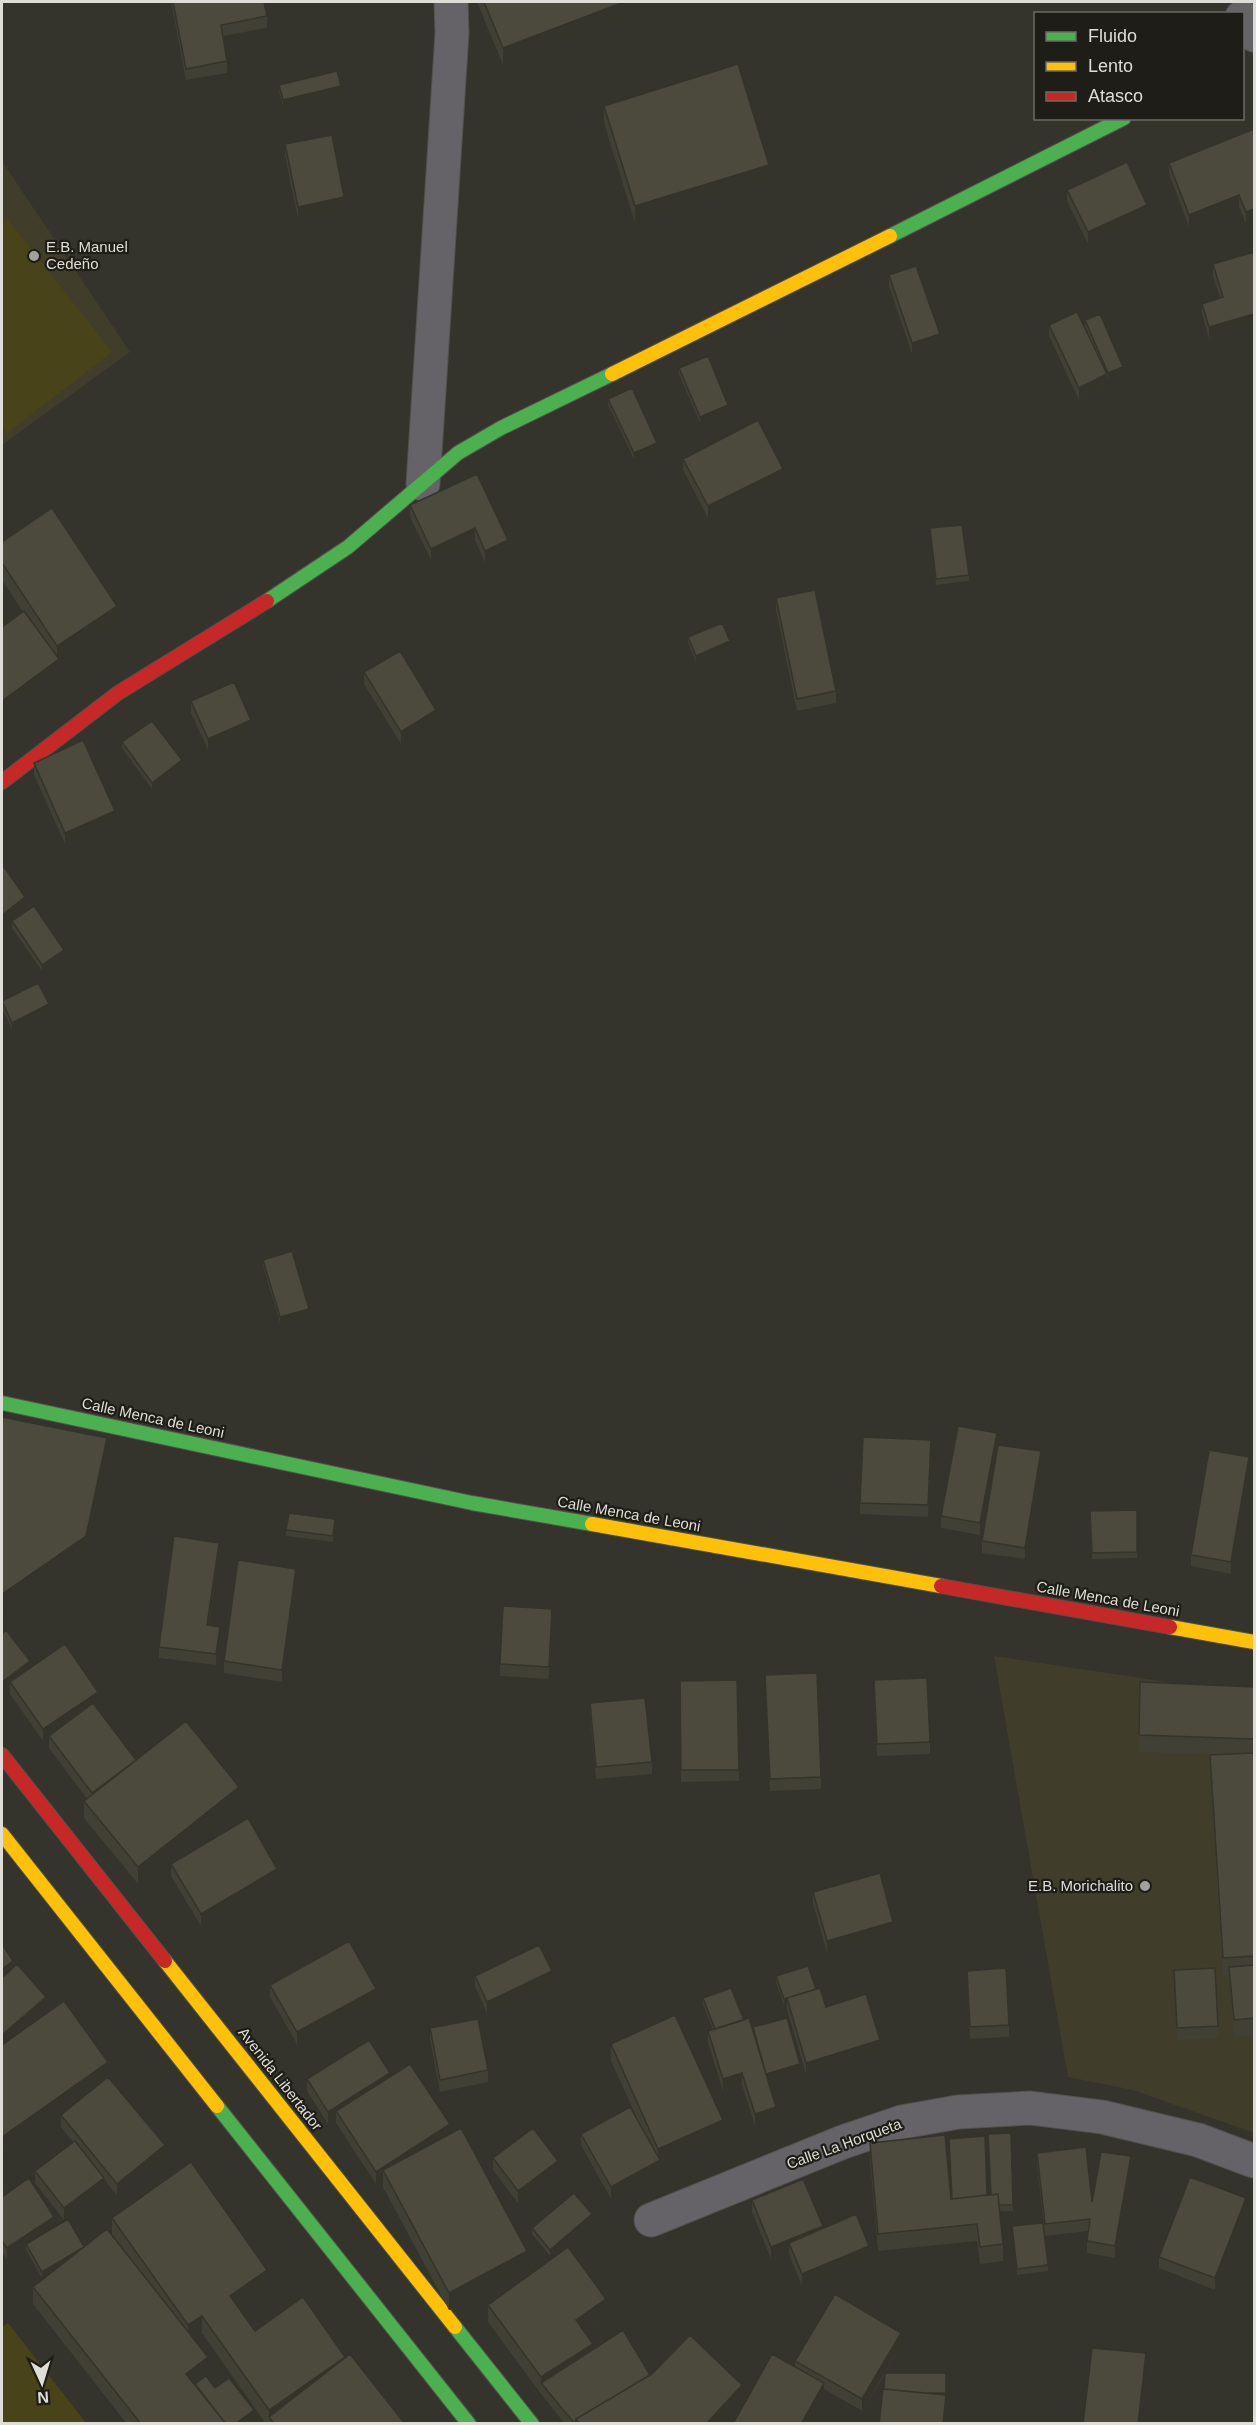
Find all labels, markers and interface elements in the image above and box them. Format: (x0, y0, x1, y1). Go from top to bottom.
legend (1034, 12, 1244, 120)
text: Fluido (1088, 26, 1137, 46)
text: Lento (1088, 56, 1133, 76)
text: Atasco (1088, 86, 1143, 106)
place label: E.B. Manuel Cedeño (46, 238, 128, 272)
marker: E.B. Manuel Cedeño (27, 249, 41, 263)
street label: Calle Menca de Leoni (80, 1394, 226, 1441)
street label: Calle Menca de Leoni (556, 1493, 702, 1534)
street label: Calle Menca de Leoni (1035, 1578, 1181, 1619)
place label: E.B. Morichalito (1028, 1877, 1133, 1894)
marker: E.B. Morichalito (1138, 1879, 1152, 1893)
street label: Avenida Libertador (235, 2024, 326, 2133)
street label: Calle La Horqueta (784, 2115, 904, 2172)
north arrow (12, 2353, 72, 2413)
text: N (37, 2389, 49, 2406)

